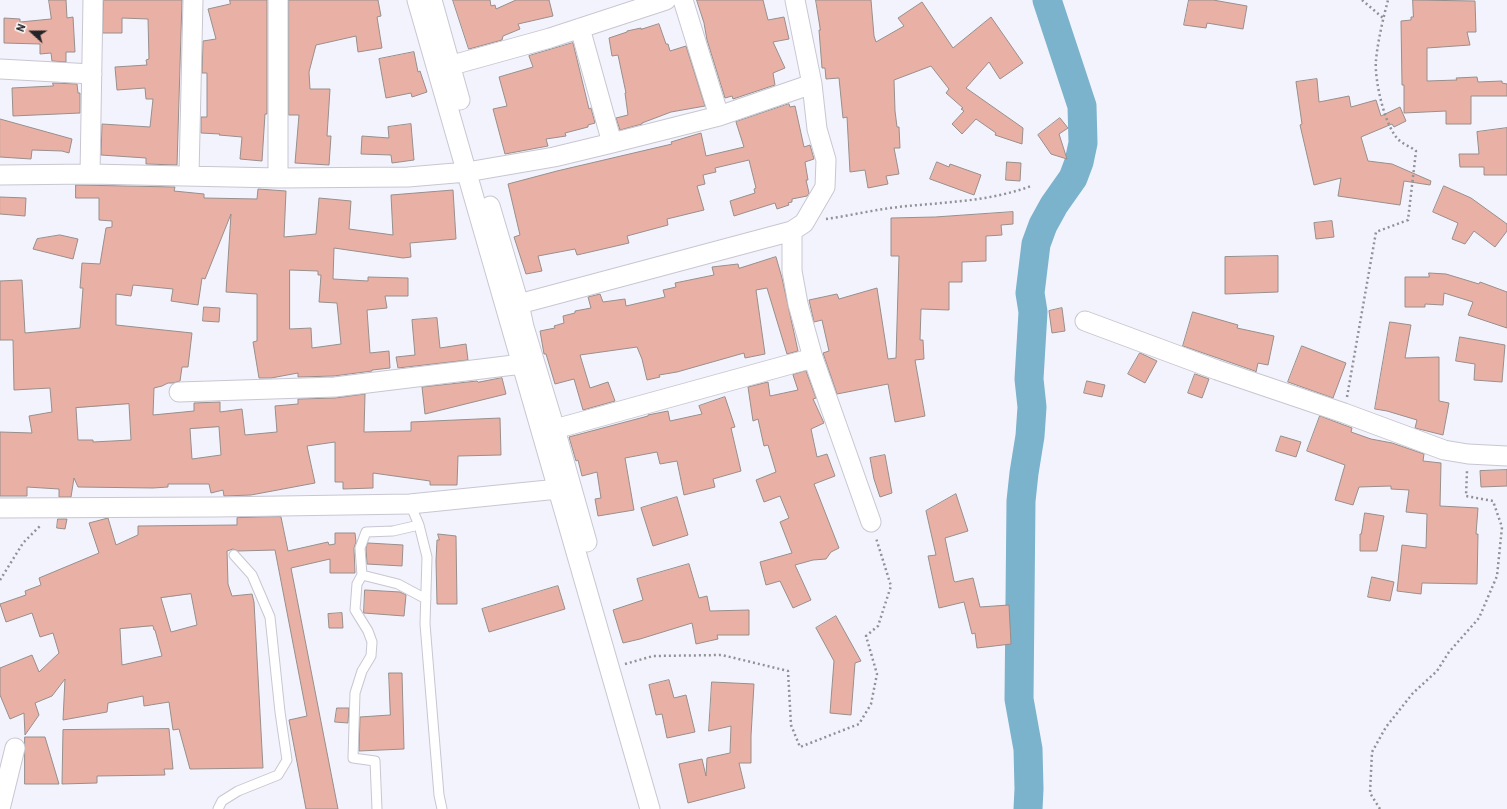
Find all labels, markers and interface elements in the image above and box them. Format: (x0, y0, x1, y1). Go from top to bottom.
north arrow (12, 12, 52, 52)
text: N (13, 22, 28, 33)

